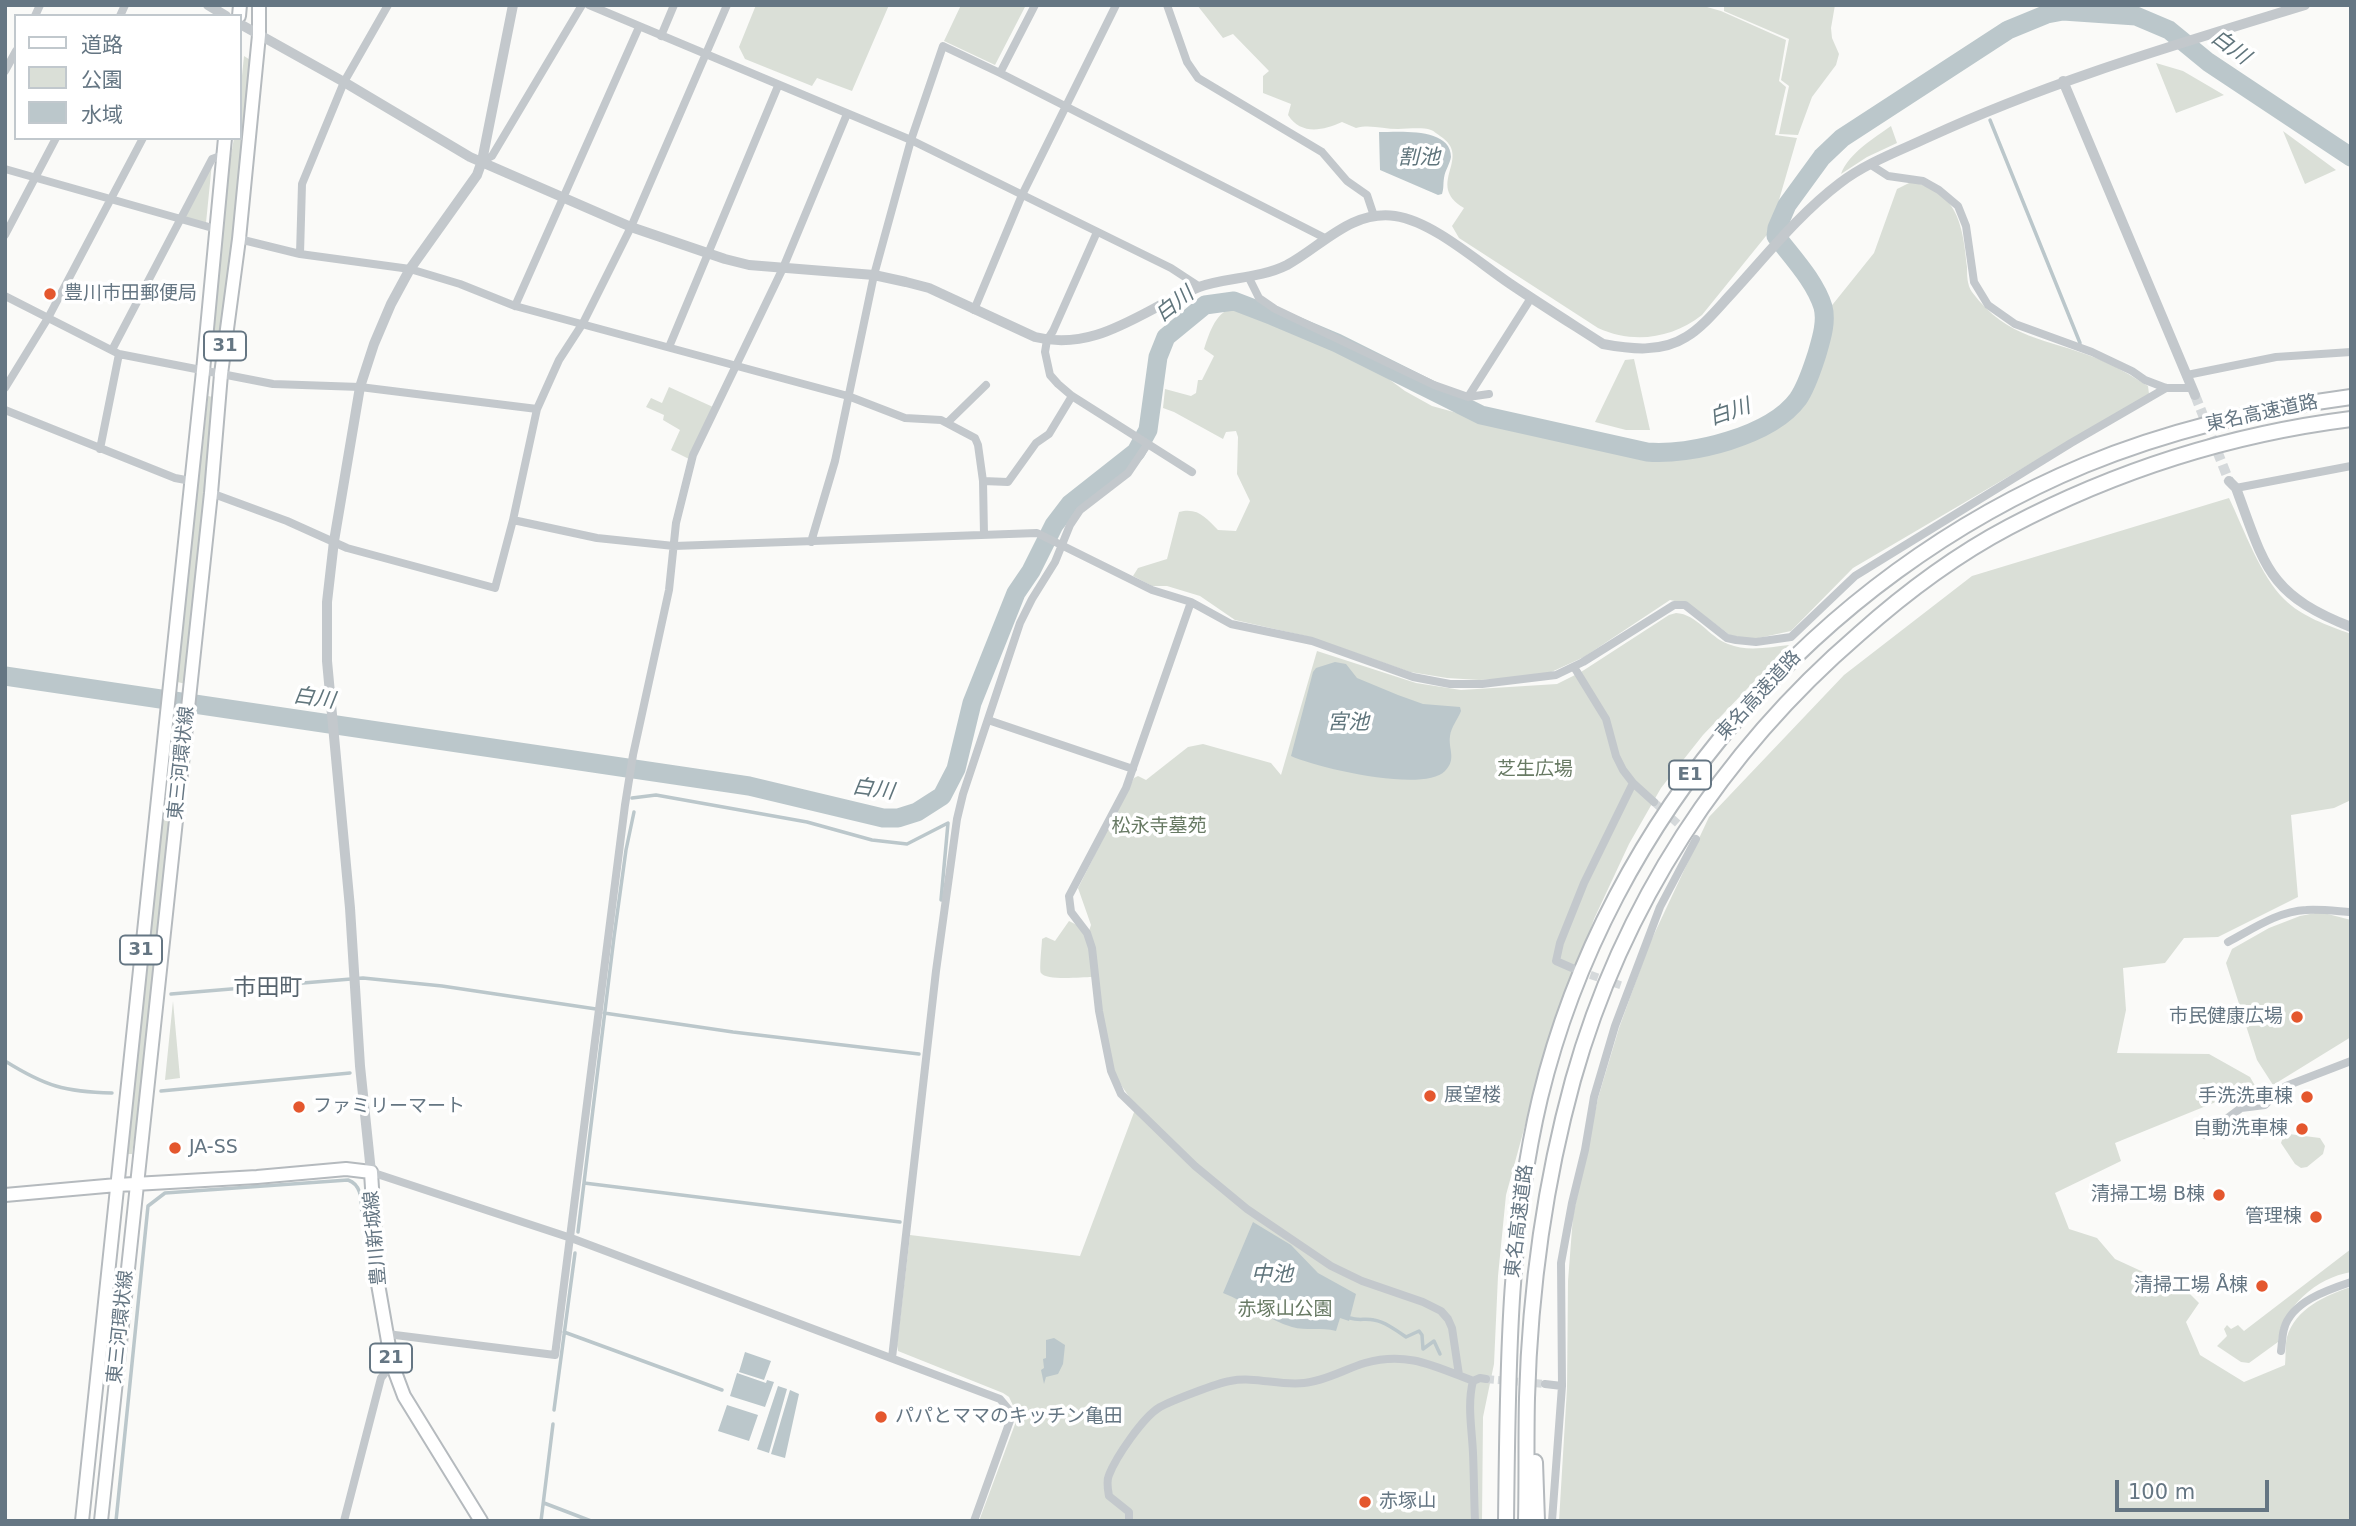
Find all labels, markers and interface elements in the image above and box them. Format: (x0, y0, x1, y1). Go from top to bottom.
legend (14, 14, 242, 140)
water label: 白川 (2206, 25, 2254, 71)
text: 道路 (81, 33, 123, 57)
text: 公園 (81, 68, 123, 92)
text: 水域 (81, 103, 123, 127)
water label: 割池 (1398, 146, 1440, 172)
water label: 白川 (1151, 282, 1199, 328)
place label: 豊川市田郵便局 (64, 283, 197, 305)
marker: 豊川市田郵便局 (42, 286, 58, 302)
road number: 31 (204, 332, 246, 360)
street label: 東名高速道路 (2204, 391, 2320, 437)
water label: 白川 (1706, 394, 1754, 432)
street label: 東名高速道路 (1712, 647, 1806, 745)
water label: 白川 (291, 684, 337, 714)
street label: 東三河環状線 (165, 705, 199, 821)
water label: 宮池 (1327, 711, 1369, 737)
park label: 芝生広場 (1497, 759, 1573, 781)
road number: E1 (1669, 760, 1711, 790)
water label: 白川 (850, 775, 896, 805)
park label: 松永寺墓苑 (1112, 816, 1206, 838)
road number: 31 (120, 936, 162, 965)
district label: 市田町 (234, 975, 302, 1003)
place label: 市民健康広場 (2169, 1006, 2283, 1028)
marker: 市民健康広場 (2289, 1009, 2305, 1025)
place label: 展望楼 (1444, 1085, 1501, 1107)
place label: 手洗洗車棟 (2198, 1086, 2293, 1108)
marker: 展望楼 (1422, 1088, 1438, 1104)
marker: 手洗洗車棟 (2299, 1089, 2315, 1105)
place label: ファミリーマート (313, 1096, 465, 1118)
marker: ファミリーマート (291, 1099, 307, 1115)
place label: 自動洗車棟 (2193, 1118, 2288, 1140)
marker: 自動洗車棟 (2294, 1121, 2310, 1137)
place label: JA-SS (189, 1137, 238, 1159)
marker: JA-SS (167, 1140, 183, 1156)
street label: 東名高速道路 (1502, 1163, 1538, 1279)
place label: 清掃工場 B棟 (2091, 1184, 2205, 1206)
marker: 清掃工場 B棟 (2211, 1187, 2227, 1203)
street label: 豊川新城線 (361, 1190, 391, 1286)
place label: 管理棟 (2245, 1206, 2302, 1228)
marker: 管理棟 (2308, 1209, 2324, 1225)
water label: 中池 (1251, 1263, 1293, 1289)
street label: 東三河環状線 (104, 1269, 138, 1385)
place label: 清掃工場 Å棟 (2134, 1275, 2248, 1297)
marker: 清掃工場 Å棟 (2254, 1278, 2270, 1294)
park label: 赤塚山公園 (1238, 1299, 1332, 1321)
road number: 21 (370, 1344, 412, 1372)
place label: パパとママのキッチン亀田 (895, 1406, 1123, 1428)
marker: パパとママのキッチン亀田 (873, 1409, 889, 1425)
scale bar (2118, 1466, 2272, 1510)
text: 100 m (2128, 1480, 2195, 1504)
place label: 赤塚山 (1379, 1491, 1436, 1513)
marker: 赤塚山 (1357, 1494, 1373, 1510)

